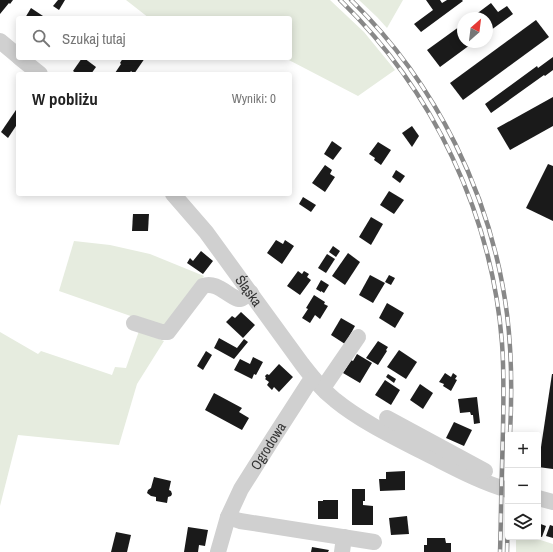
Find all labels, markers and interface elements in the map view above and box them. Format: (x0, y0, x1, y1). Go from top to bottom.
north arrow (457, 12, 493, 48)
search box (16, 16, 292, 60)
icon: search (30, 27, 52, 49)
text: Szukaj tutaj (62, 28, 126, 49)
text: W pobliżu (32, 87, 98, 110)
text: Wyniki: 0 (232, 90, 276, 107)
street label: Śląska (231, 272, 267, 311)
street label: Ogrodowa (246, 418, 290, 473)
map controls (505, 432, 541, 540)
button: + (505, 432, 541, 468)
button: − (505, 468, 541, 504)
button: layers (505, 504, 541, 540)

